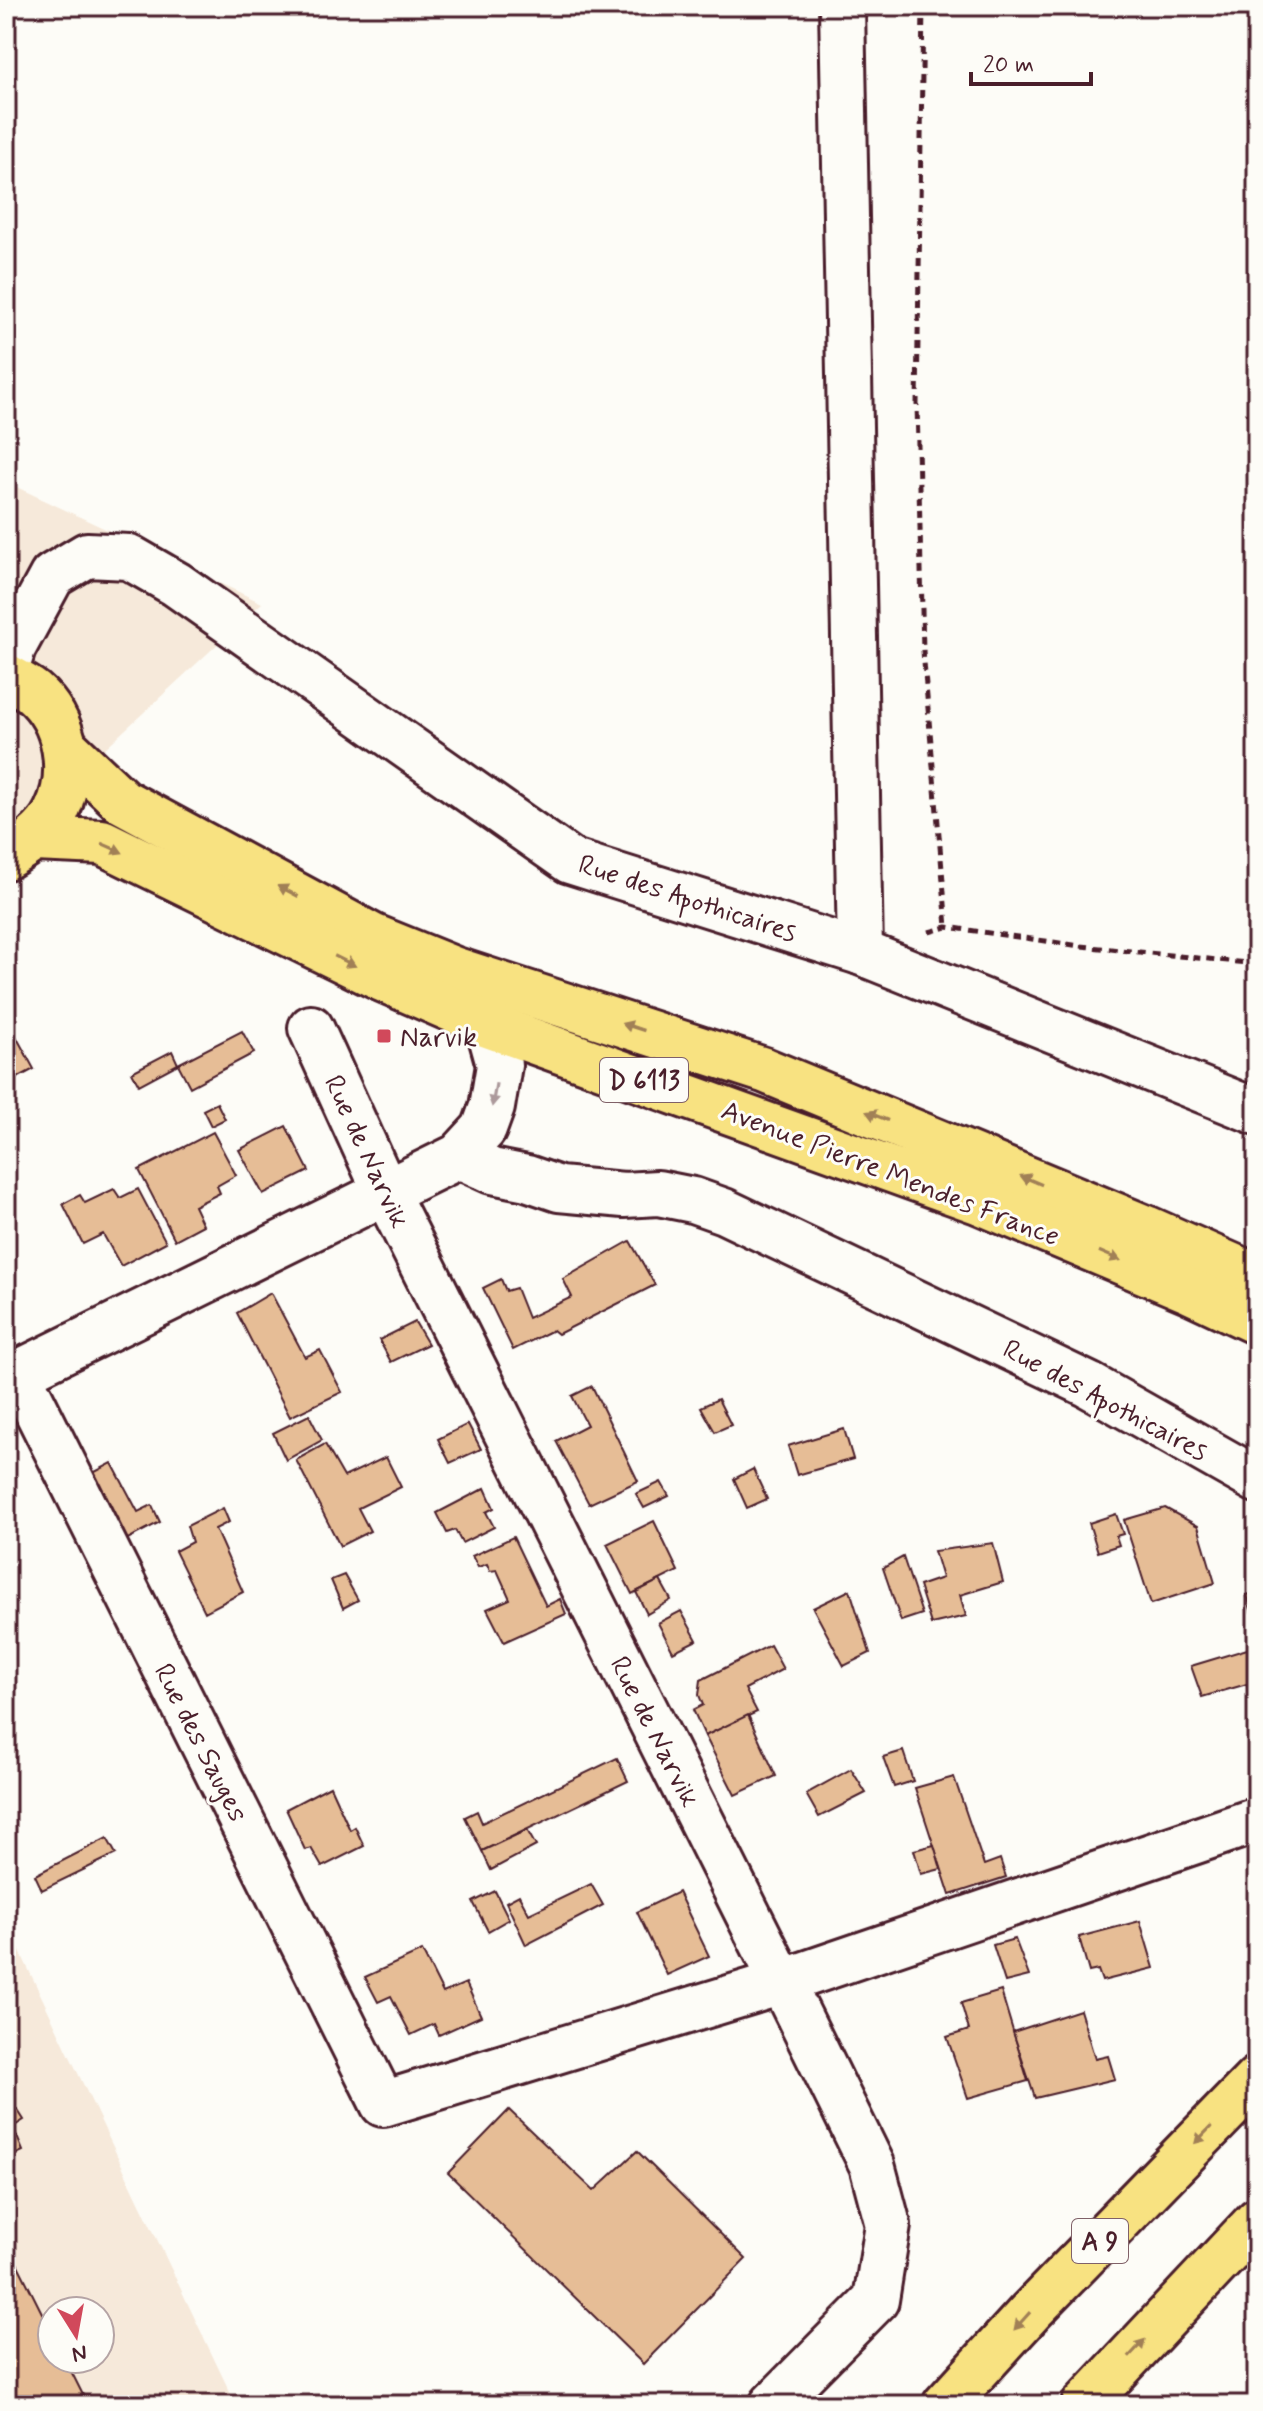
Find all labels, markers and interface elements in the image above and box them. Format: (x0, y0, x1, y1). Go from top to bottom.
scale bar (971, 36, 1091, 86)
text: 20 m (983, 50, 1034, 81)
one-way arrow (100, 841, 123, 854)
street label: Rue des Apothicaires (573, 847, 801, 955)
one-way arrow (277, 884, 299, 898)
one-way arrow (334, 954, 357, 968)
place label: Narvik (400, 1020, 477, 1057)
one-way arrow (620, 1020, 644, 1033)
marker: Narvik (375, 1027, 393, 1045)
road number: D 6113 (600, 1058, 688, 1102)
street label: Rue de Narvik (314, 1070, 417, 1235)
one-way arrow (488, 1083, 500, 1108)
street label: Avenue Pierre Mendes France (716, 1093, 1065, 1256)
one-way arrow (865, 1110, 889, 1123)
one-way arrow (1019, 1173, 1043, 1186)
one-way arrow (1098, 1250, 1122, 1263)
street label: Rue des Apothicaires (994, 1332, 1214, 1474)
street label: Rue de Narvik (600, 1650, 708, 1814)
street label: Rue des Sauges (144, 1658, 256, 1829)
one-way arrow (1194, 2125, 1212, 2144)
road number: A 9 (1072, 2219, 1128, 2263)
north arrow (36, 2295, 116, 2375)
one-way arrow (1013, 2312, 1031, 2331)
text: N (70, 2338, 89, 2368)
one-way arrow (1127, 2339, 1145, 2358)

